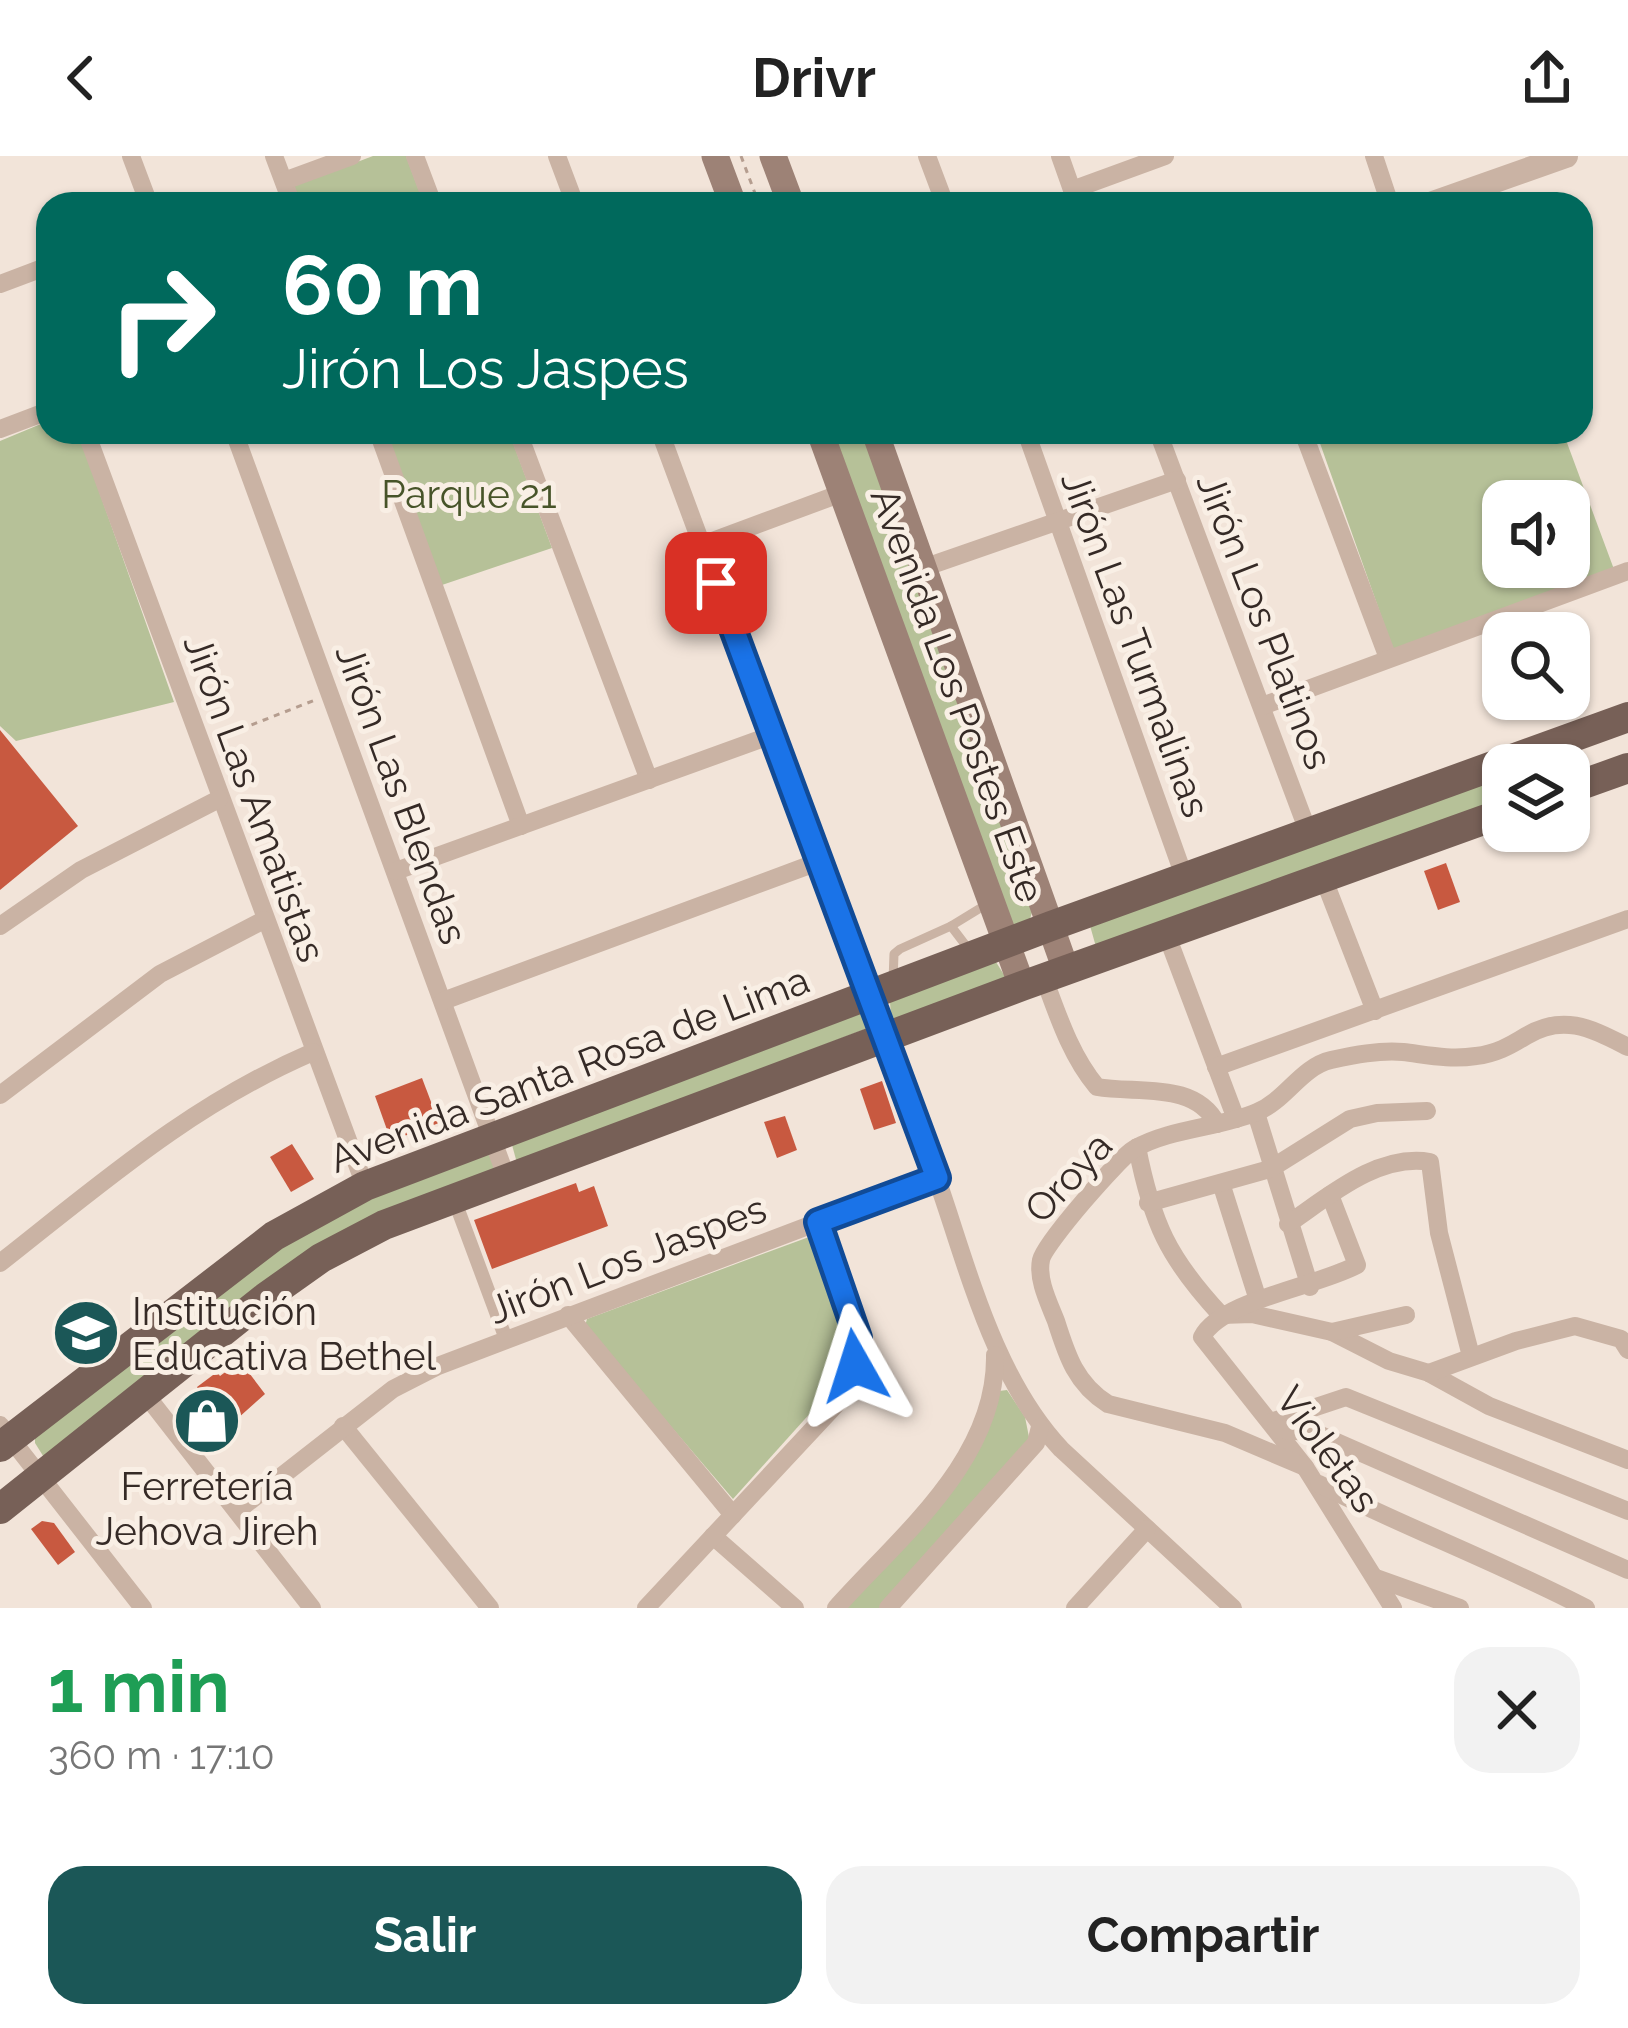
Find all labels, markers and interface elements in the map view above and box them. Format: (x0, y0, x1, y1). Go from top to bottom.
icon: back (48, 45, 114, 111)
icon: share (1514, 45, 1580, 111)
text: Drivr (752, 46, 876, 110)
text: 60 m (282, 236, 483, 335)
icon: right (84, 240, 240, 396)
text: Jirón Los Jaspes (282, 337, 689, 401)
street label: Jirón Las Turmalinas (1052, 465, 1220, 823)
street label: Jirón Los Platinos (1187, 467, 1343, 775)
park label: Parque 21 (381, 471, 557, 517)
map controls (1482, 480, 1590, 852)
button: sound (1482, 480, 1590, 588)
street label: Avenida Los Postes Este (862, 482, 1054, 908)
pin (665, 532, 767, 634)
icon: arrive (683, 550, 749, 616)
button: search (1482, 612, 1590, 720)
street label: Jirón Las Amatistas (174, 628, 336, 968)
street label: Jirón Las Blendas (326, 638, 478, 950)
button: layers (1482, 744, 1590, 852)
street label: Avenida Santa Rosa de Lima (323, 956, 815, 1182)
street label: Oroya (1015, 1122, 1121, 1232)
street label: Jirón Los Jaspes (482, 1185, 772, 1333)
place label: Institución Educativa Bethel (132, 1288, 437, 1379)
school or university icon: Institución Educativa Bethel (51, 1298, 121, 1368)
position arrow (792, 1303, 918, 1429)
street label: Violetas (1267, 1377, 1389, 1521)
shop icon: Ferretería Jehova Jireh (172, 1386, 242, 1456)
place label: Ferretería Jehova Jireh (96, 1463, 318, 1554)
text: 1 min (48, 1644, 230, 1729)
button: close (1454, 1647, 1580, 1773)
text: 360 m · 17:10 (48, 1732, 275, 1778)
button: Salir (48, 1866, 802, 2004)
button: Compartir (826, 1866, 1580, 2004)

